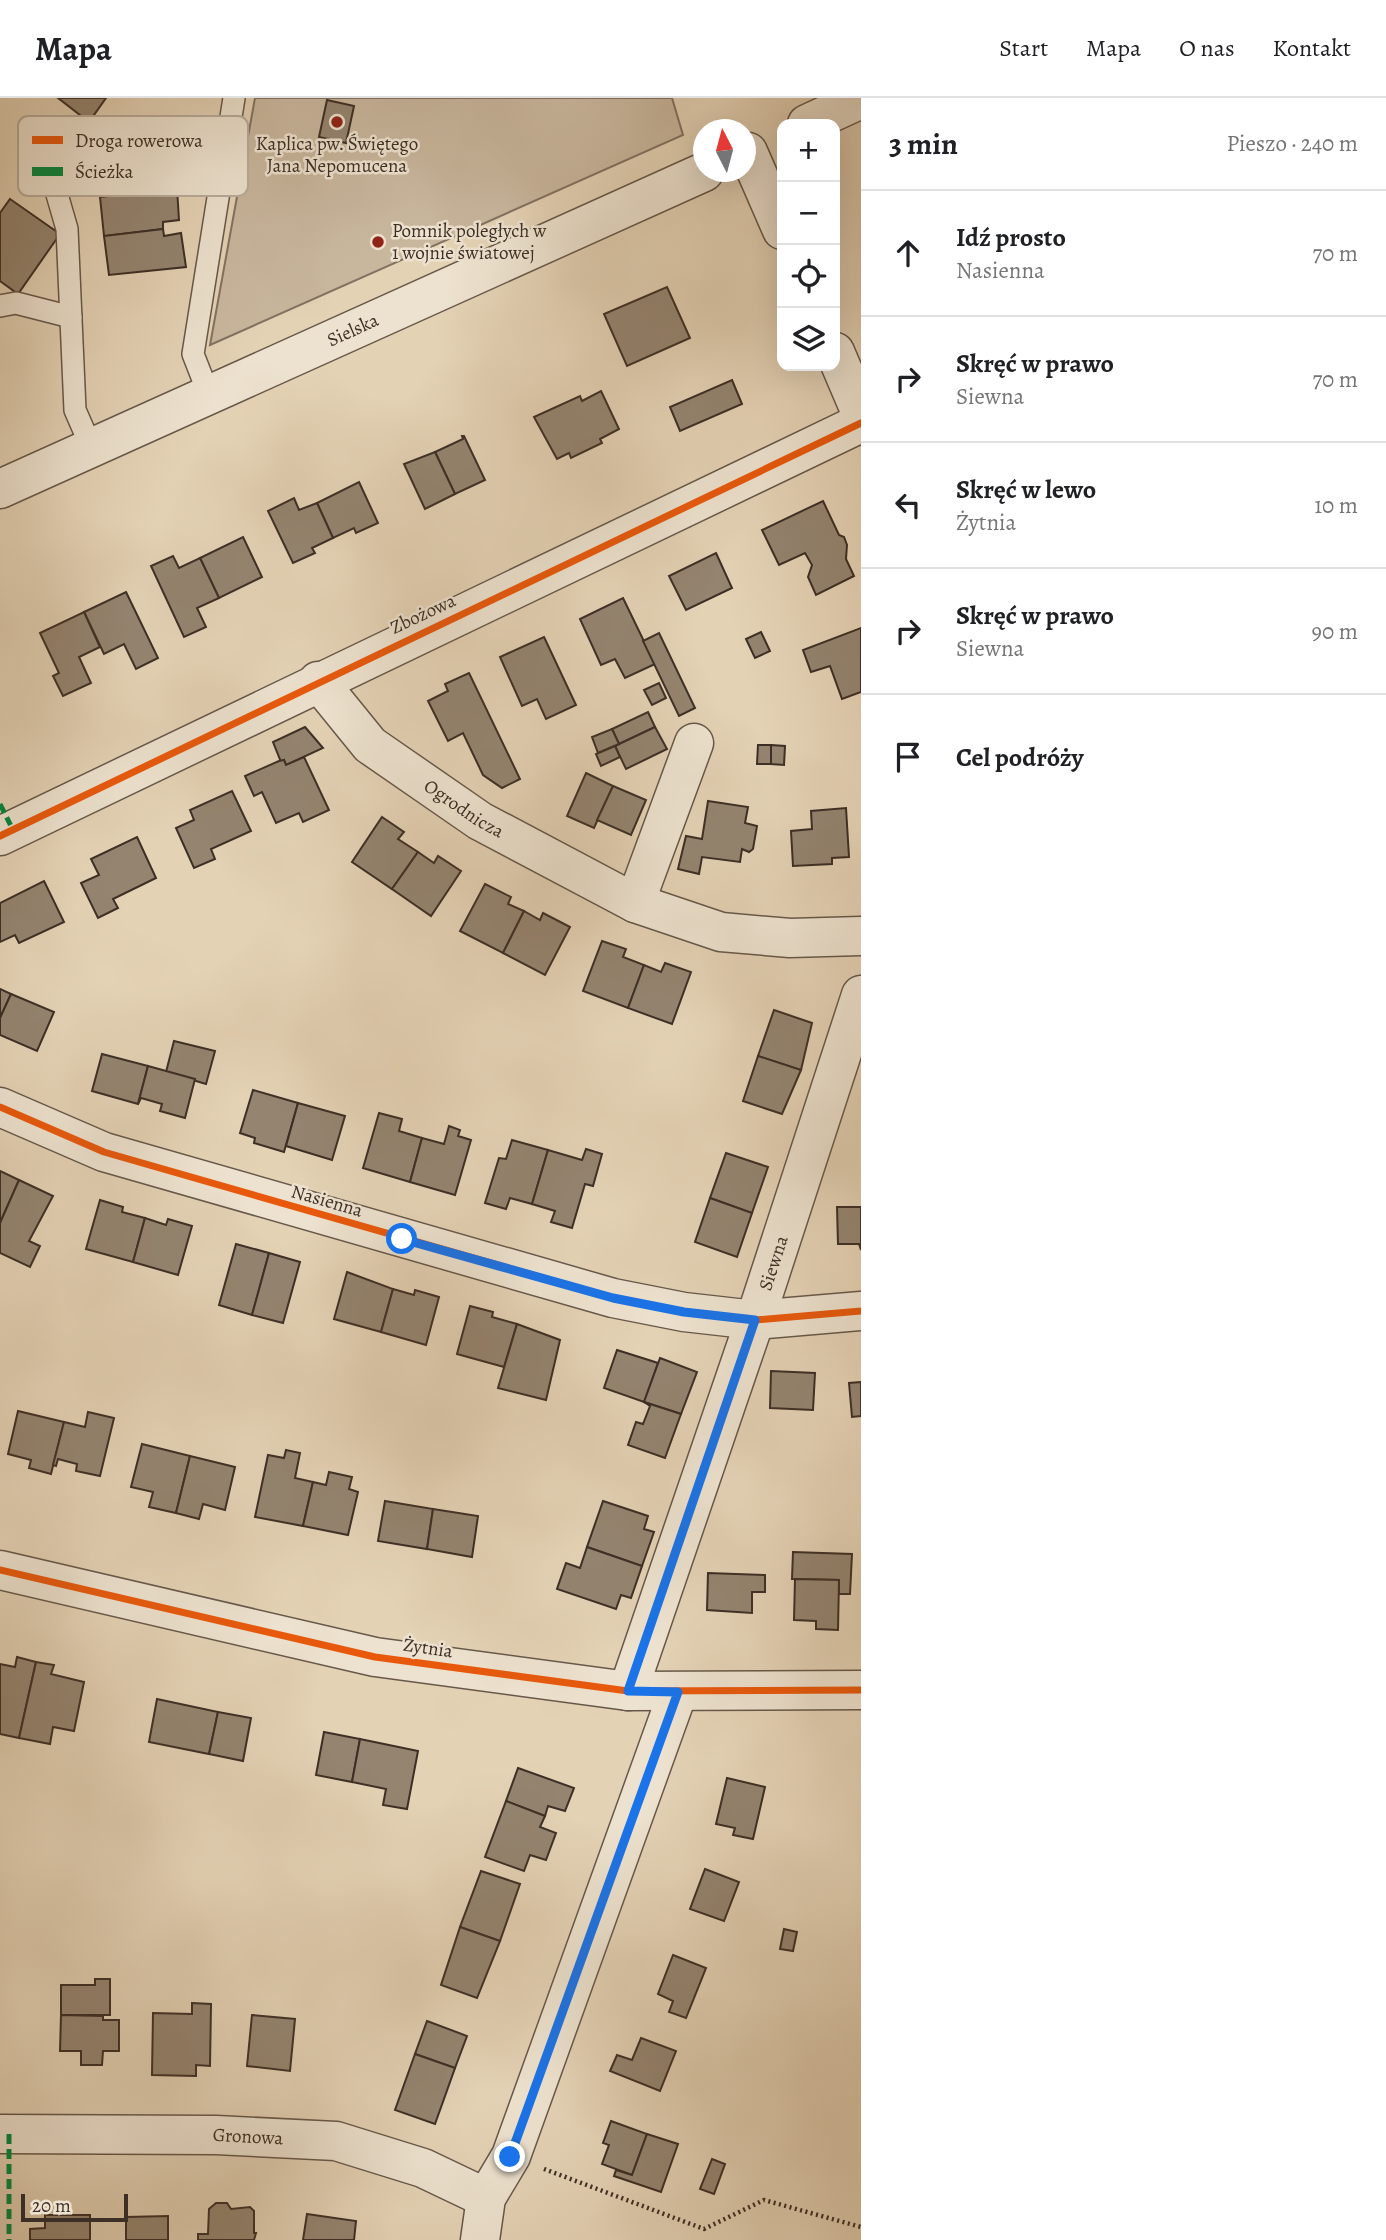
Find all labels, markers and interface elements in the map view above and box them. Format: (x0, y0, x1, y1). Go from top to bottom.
text: Mapa (35, 26, 112, 71)
text: Start (999, 32, 1048, 64)
text: Mapa (1086, 32, 1141, 64)
text: O nas (1179, 32, 1235, 64)
text: Kontakt (1273, 32, 1351, 64)
marker: Kaplica pw. Świętego Jana Nepomucena (329, 114, 345, 130)
legend (18, 116, 248, 196)
north arrow (693, 119, 756, 182)
map controls (777, 119, 840, 371)
button: + (777, 119, 840, 182)
text: 3 min (889, 124, 958, 164)
text: Droga rowerowa (75, 128, 203, 154)
text: Pieszo · 240 m (1227, 128, 1358, 159)
place label: Kaplica pw. Świętego Jana Nepomucena (256, 131, 418, 179)
text: Ścieżka (75, 159, 133, 185)
button: − (777, 182, 840, 245)
place label: Pomnik poległych w 1 wojnie światowej (392, 218, 547, 266)
text: Idź prosto (956, 220, 1066, 255)
marker: Pomnik poległych w 1 wojnie światowej (370, 234, 386, 250)
icon: ahead (889, 234, 927, 272)
text: 70 m (1312, 238, 1358, 269)
button: locate (777, 245, 840, 308)
text: Nasienna (956, 255, 1045, 286)
street label: Sielska (323, 307, 383, 353)
button: layers (777, 308, 840, 371)
text: Skręć w prawo (956, 346, 1114, 381)
icon: right (889, 360, 927, 398)
text: 70 m (1312, 364, 1358, 395)
text: Siewna (956, 381, 1024, 412)
text: Skręć w lewo (956, 472, 1096, 507)
icon: left (889, 486, 927, 524)
text: 10 m (1314, 490, 1358, 521)
text: Żytnia (956, 507, 1016, 538)
street label: Zbożowa (386, 587, 460, 641)
text: Skręć w prawo (956, 598, 1114, 633)
icon: right (889, 612, 927, 650)
text: 90 m (1312, 616, 1358, 647)
text: Siewna (956, 633, 1024, 664)
icon: arrive (889, 738, 927, 776)
text: Cel podróży (956, 740, 1084, 775)
street label: Ogrodnicza (419, 773, 509, 844)
street label: Nasienna (288, 1178, 366, 1224)
route start (386, 1223, 417, 1254)
street label: Siewna (752, 1232, 795, 1294)
street label: Żytnia (402, 1632, 455, 1664)
street label: Gronowa (212, 2122, 284, 2151)
route end (494, 2141, 525, 2172)
scale bar (21, 2191, 128, 2223)
text: 20 m (32, 2193, 71, 2219)

